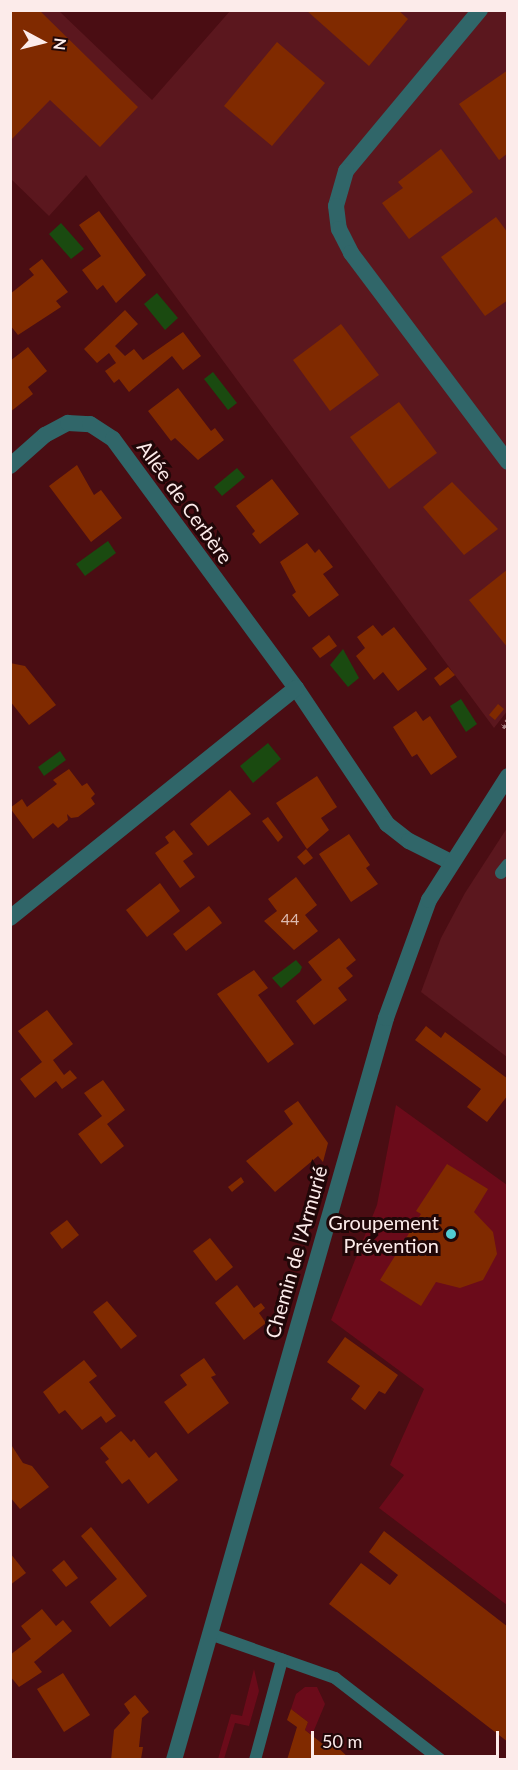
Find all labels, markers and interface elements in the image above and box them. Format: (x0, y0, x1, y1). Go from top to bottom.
north arrow (12, 12, 72, 72)
text: N (50, 37, 71, 52)
street label: Allée de Cerbère (132, 436, 238, 568)
house number: 44 (281, 909, 299, 929)
street label: Chemin de l'Armurié (260, 1163, 332, 1341)
place label: Groupement Prévention (328, 1210, 439, 1257)
marker: Groupement Prévention (444, 1227, 458, 1241)
scale bar (314, 1719, 502, 1757)
text: 50 m (322, 1730, 362, 1752)

